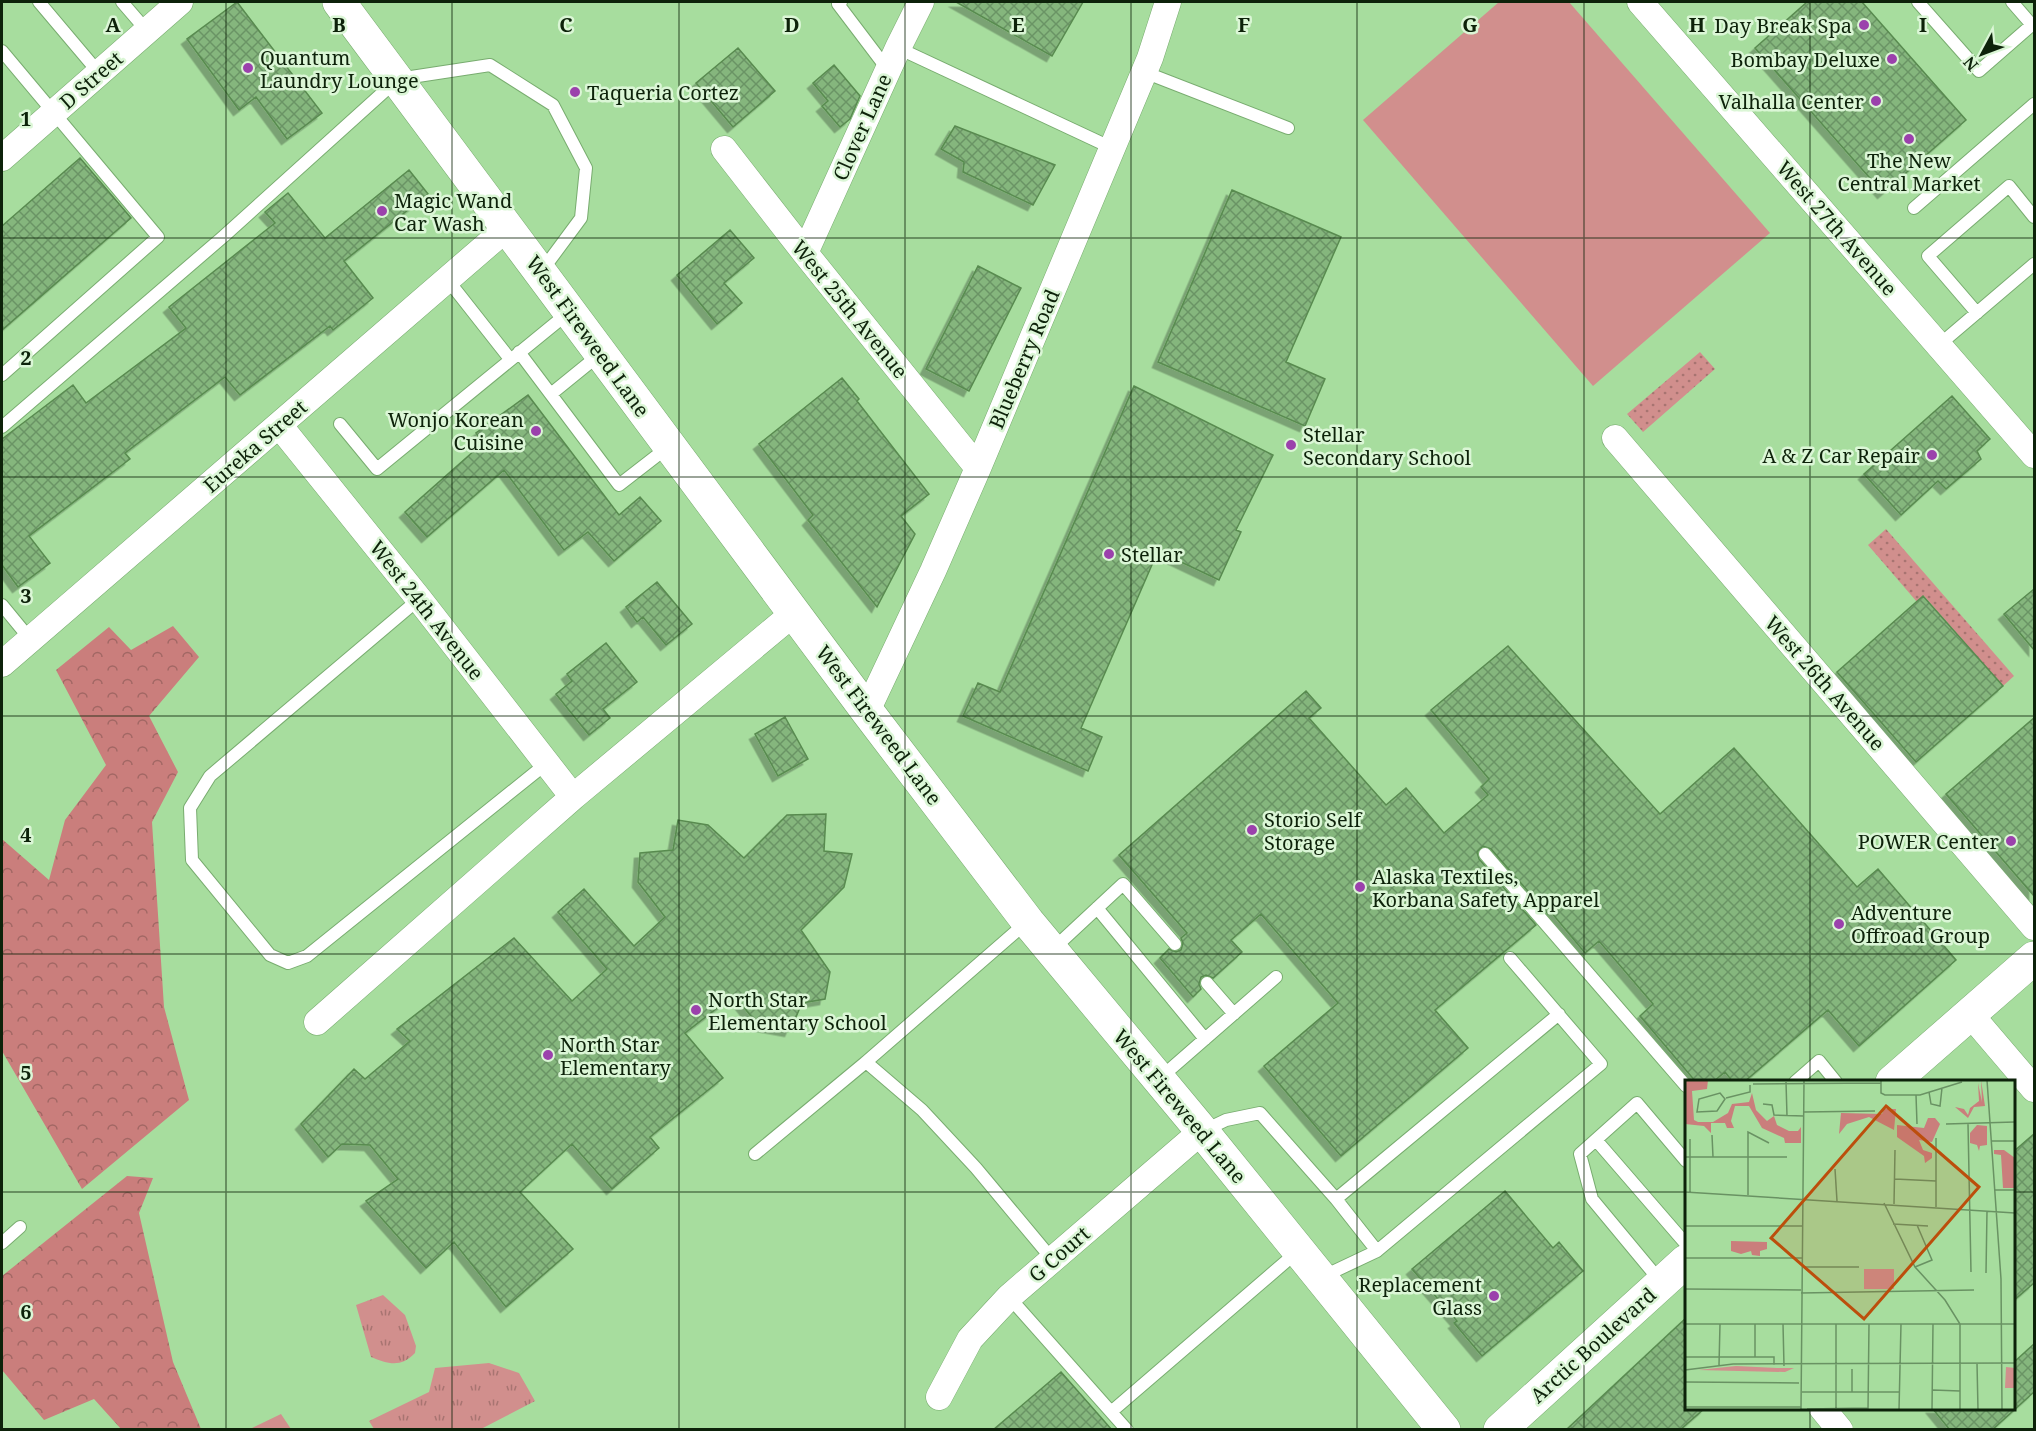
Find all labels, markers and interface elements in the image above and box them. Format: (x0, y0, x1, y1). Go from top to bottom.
text: A (105, 11, 121, 38)
text: B (332, 11, 346, 38)
text: C (559, 11, 573, 38)
text: D (784, 11, 800, 38)
text: E (1011, 11, 1025, 38)
text: F (1238, 11, 1250, 38)
text: G (1462, 11, 1478, 38)
text: H (1689, 11, 1705, 38)
text: I (1919, 11, 1927, 38)
place label: Day Break Spa (1714, 12, 1852, 39)
marker: Day Break Spa (1857, 18, 1871, 32)
north arrow (1952, 24, 2012, 84)
place label: Quantum Laundry Lounge (260, 44, 419, 94)
street label: D Street (54, 45, 128, 115)
place label: Bombay Deluxe (1730, 46, 1880, 73)
marker: Bombay Deluxe (1885, 52, 1899, 66)
text: N (1958, 52, 1983, 76)
marker: Quantum Laundry Lounge (241, 61, 255, 75)
street label: Clover Lane (826, 69, 898, 185)
place label: Taqueria Cortez (587, 79, 739, 106)
marker: Taqueria Cortez (568, 85, 582, 99)
place label: Valhalla Center (1718, 88, 1865, 115)
marker: Valhalla Center (1869, 94, 1883, 108)
text: 1 (20, 105, 32, 132)
marker: The New Central Market (1902, 132, 1916, 146)
place label: The New Central Market (1837, 147, 1981, 197)
street label: West 27th Avenue (1771, 155, 1903, 301)
place label: Magic Wand Car Wash (394, 187, 512, 237)
marker: Magic Wand Car Wash (375, 204, 389, 218)
street label: West 25th Avenue (786, 234, 914, 384)
street label: West Fireweed Lane (520, 250, 656, 422)
street label: Blueberry Road (982, 285, 1066, 433)
text: 2 (20, 344, 32, 371)
street label: Eureka Street (197, 393, 313, 499)
place label: Wonjo Korean Cuisine (388, 406, 524, 456)
place label: Stellar Secondary School (1303, 421, 1471, 471)
marker: Wonjo Korean Cuisine (529, 424, 543, 438)
marker: Stellar Secondary School (1284, 438, 1298, 452)
place label: A & Z Car Repair (1762, 442, 1921, 469)
marker: A & Z Car Repair (1925, 448, 1939, 462)
street label: West 24th Avenue (364, 535, 490, 685)
place label: Stellar (1121, 541, 1183, 568)
marker: Stellar (1102, 547, 1116, 561)
text: 3 (20, 582, 32, 609)
street label: West 26th Avenue (1759, 610, 1891, 756)
street label: West Fireweed Lane (810, 640, 948, 810)
place label: Storio Self Storage (1264, 806, 1363, 856)
text: 4 (20, 821, 32, 848)
marker: Storio Self Storage (1245, 823, 1259, 837)
place label: POWER Center (1858, 828, 2000, 855)
marker: POWER Center (2004, 834, 2018, 848)
place label: Alaska Textiles, Korbana Safety Apparel (1372, 863, 1599, 913)
marker: Alaska Textiles, Korbana Safety Apparel (1353, 880, 1367, 894)
place label: Adventure Offroad Group (1851, 899, 1990, 949)
marker: Adventure Offroad Group (1832, 917, 1846, 931)
place label: North Star Elementary School (708, 986, 887, 1036)
marker: North Star Elementary School (689, 1003, 703, 1017)
street label: West Fireweed Lane (1107, 1023, 1253, 1189)
place label: North Star Elementary (560, 1031, 672, 1081)
marker: North Star Elementary (541, 1048, 555, 1062)
text: 5 (20, 1059, 32, 1086)
inset map (1685, 1080, 2015, 1410)
street label: G Court (1023, 1220, 1095, 1288)
place label: Replacement Glass (1358, 1271, 1482, 1321)
street label: Arctic Boulevard (1524, 1281, 1662, 1409)
marker: Replacement Glass (1487, 1289, 1501, 1303)
text: 6 (20, 1298, 32, 1325)

